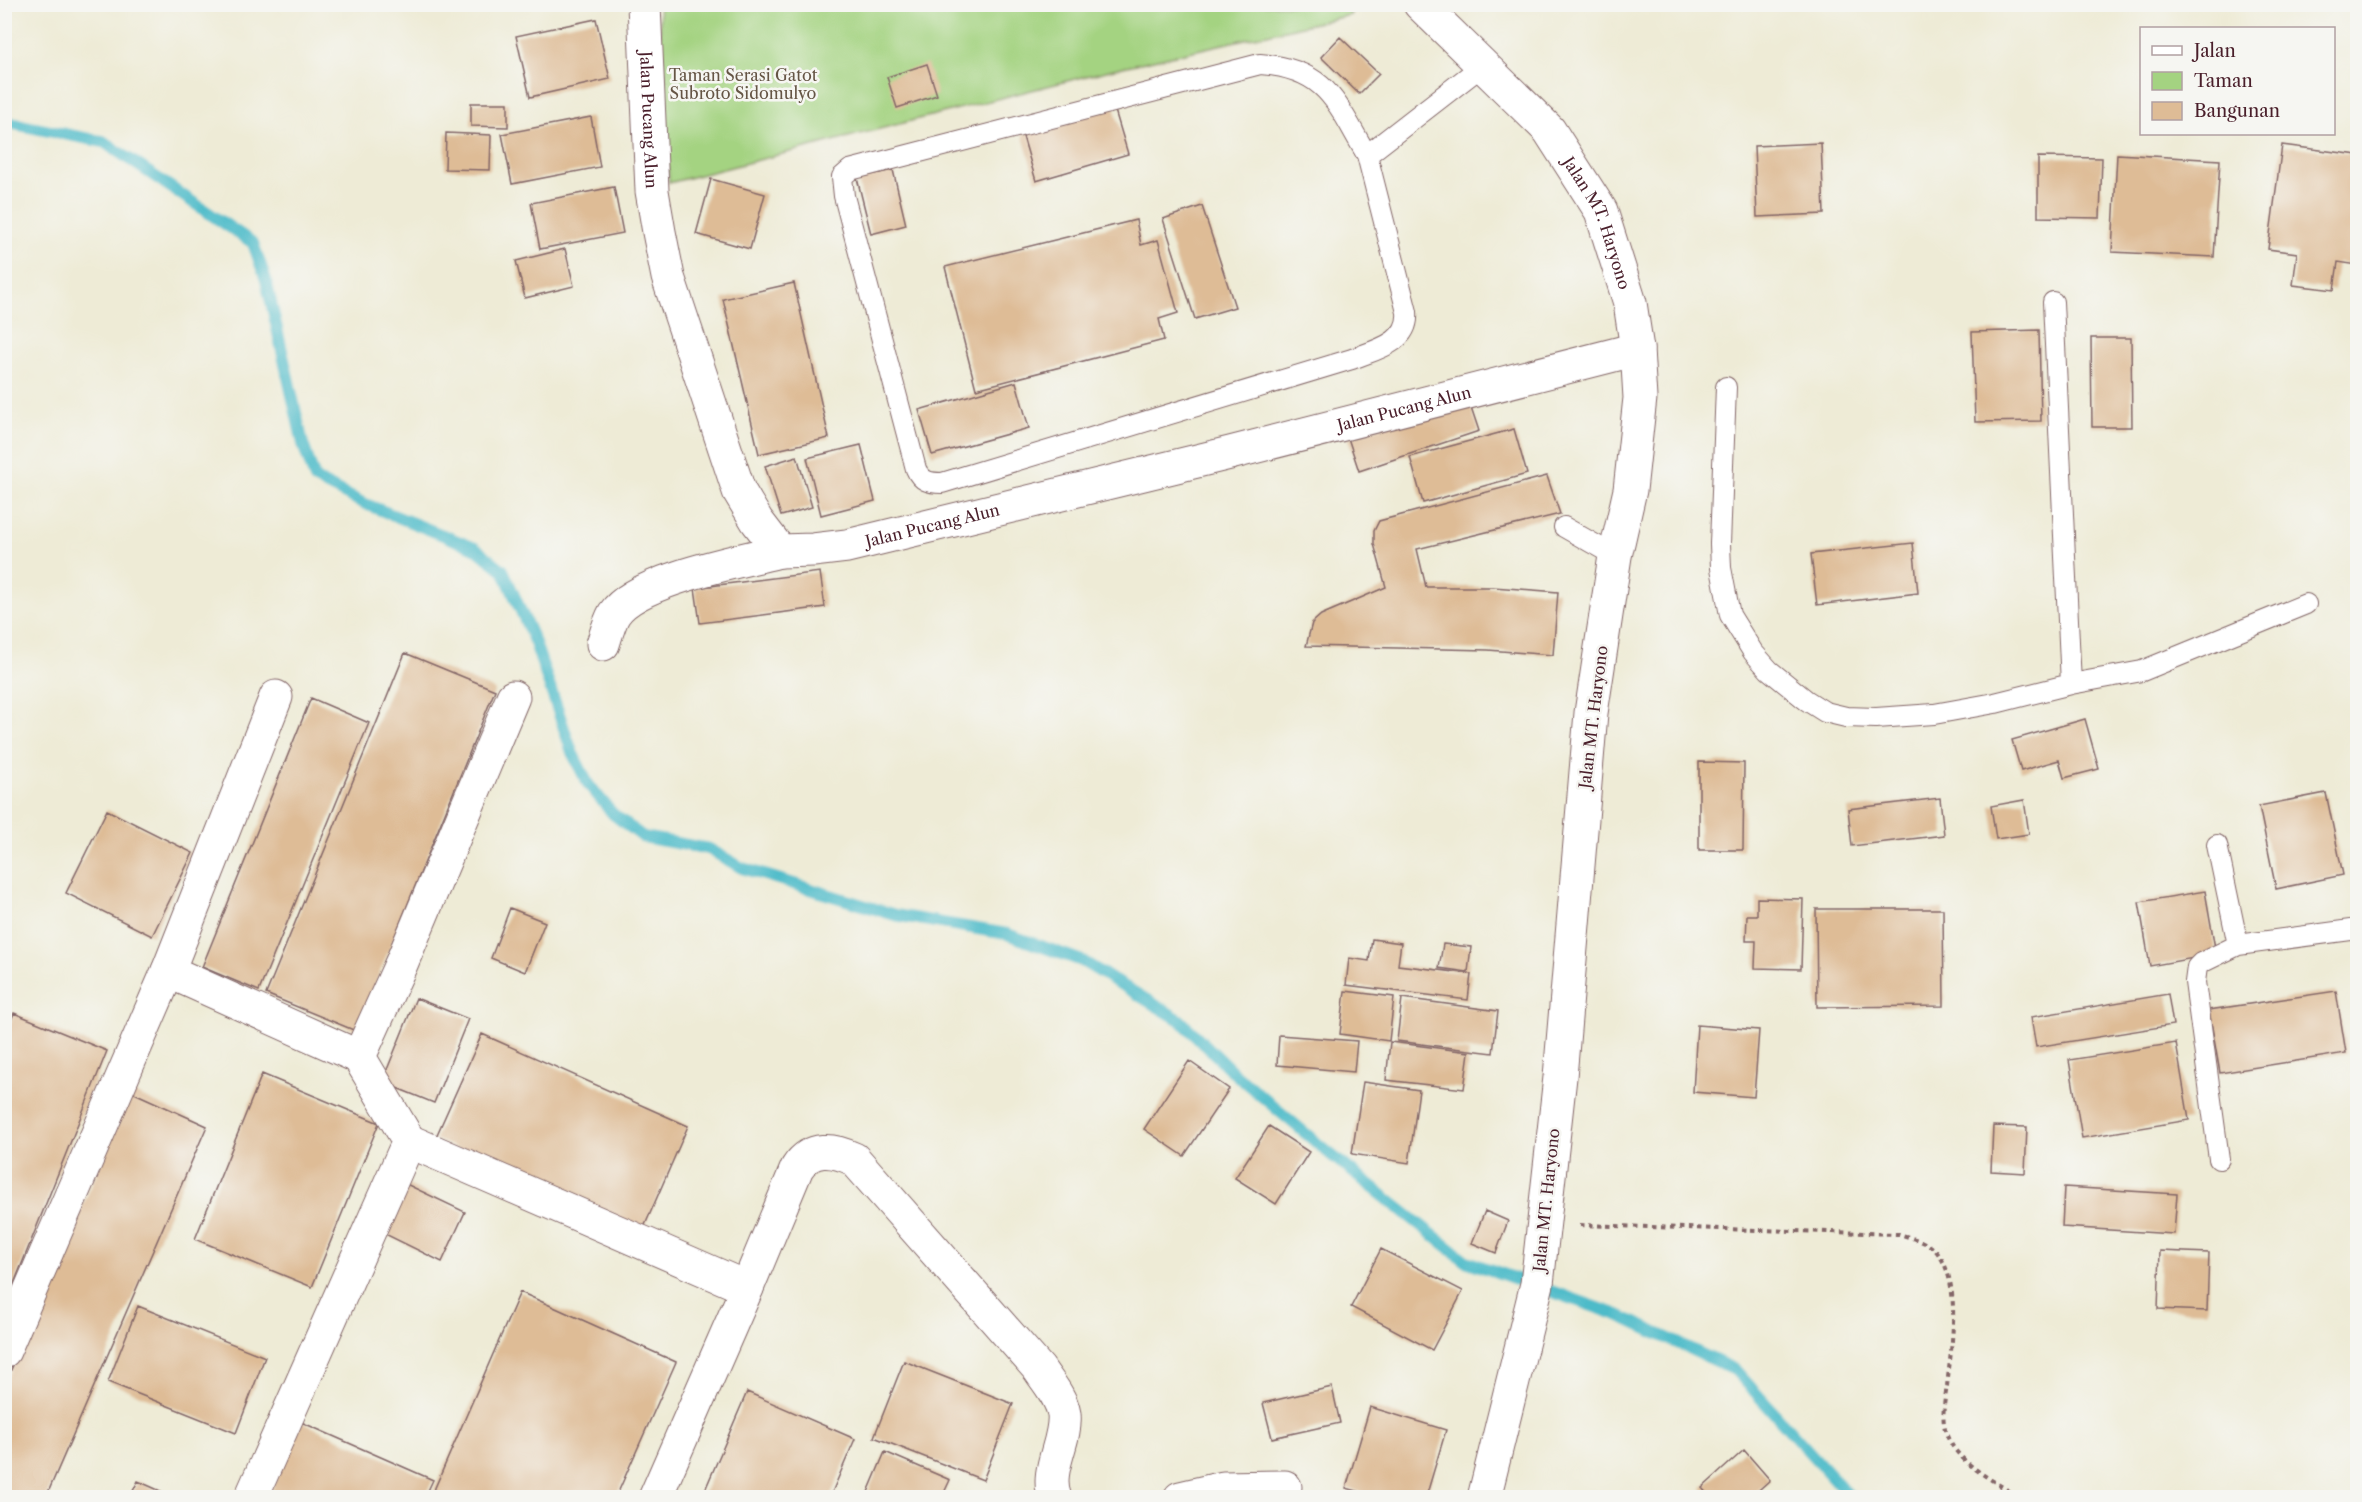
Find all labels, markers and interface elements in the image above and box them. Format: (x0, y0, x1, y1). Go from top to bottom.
legend (2140, 27, 2335, 135)
text: Jalan (2191, 40, 2236, 62)
street label: Jalan Pucang Alun (636, 48, 662, 189)
park label: Taman Serasi Gatot Subroto Sidomulyo (669, 65, 818, 103)
text: Taman (2194, 70, 2253, 92)
text: Bangunan (2194, 100, 2280, 122)
street label: Jalan MT. Haryono (1557, 150, 1635, 292)
street label: Jalan Pucang Alun (1332, 382, 1473, 436)
street label: Jalan Pucang Alun (860, 499, 1001, 552)
street label: Jalan MT. Haryono (1574, 644, 1612, 793)
street label: Jalan MT. Haryono (1528, 1127, 1563, 1276)

